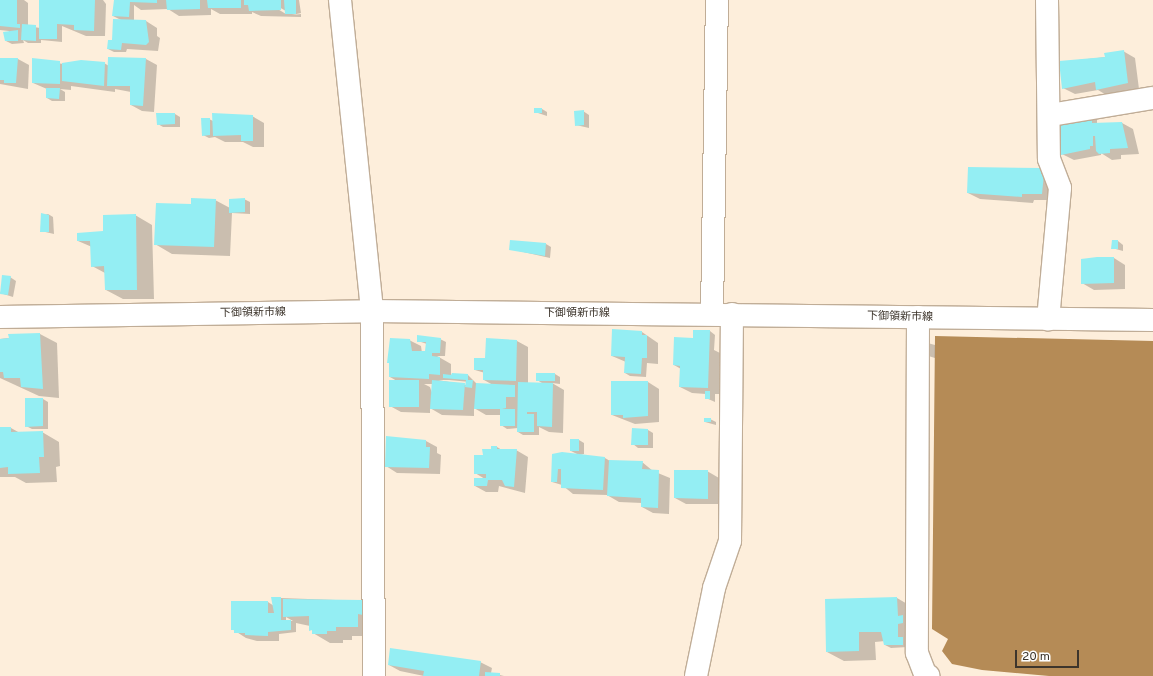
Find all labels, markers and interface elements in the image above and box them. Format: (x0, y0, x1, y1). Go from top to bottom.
street label: 下御領新市線 (220, 306, 286, 320)
street label: 下御領新市線 (544, 306, 610, 320)
street label: 下御領新市線 (867, 310, 933, 324)
scale bar (1017, 642, 1081, 668)
text: 20 m (1022, 649, 1050, 665)

